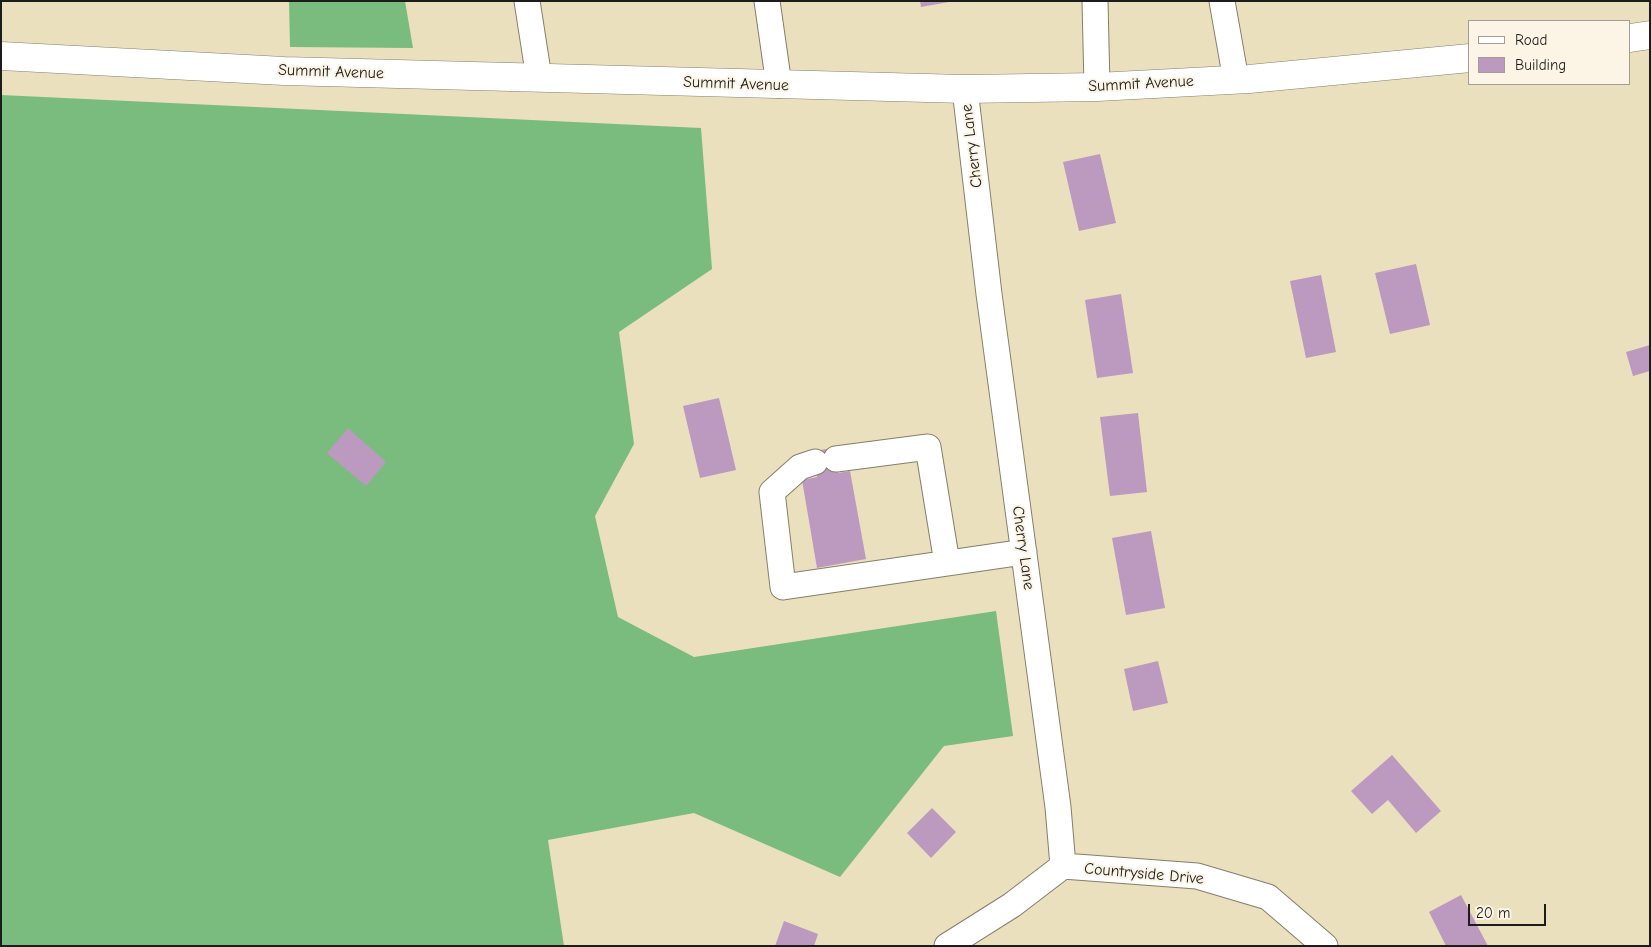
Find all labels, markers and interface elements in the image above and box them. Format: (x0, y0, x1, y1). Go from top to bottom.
legend (1468, 20, 1631, 85)
text: Road (1515, 31, 1547, 49)
text: Building (1515, 56, 1566, 74)
street label: Summit Avenue (278, 61, 384, 83)
street label: Summit Avenue (1088, 72, 1194, 96)
street label: Summit Avenue (683, 73, 789, 95)
street label: Cherry Lane (957, 103, 987, 189)
street label: Cherry Lane (1008, 505, 1038, 591)
street label: Countryside Drive (1083, 859, 1205, 889)
scale bar (1471, 894, 1548, 926)
text: 20 m (1476, 904, 1510, 922)

